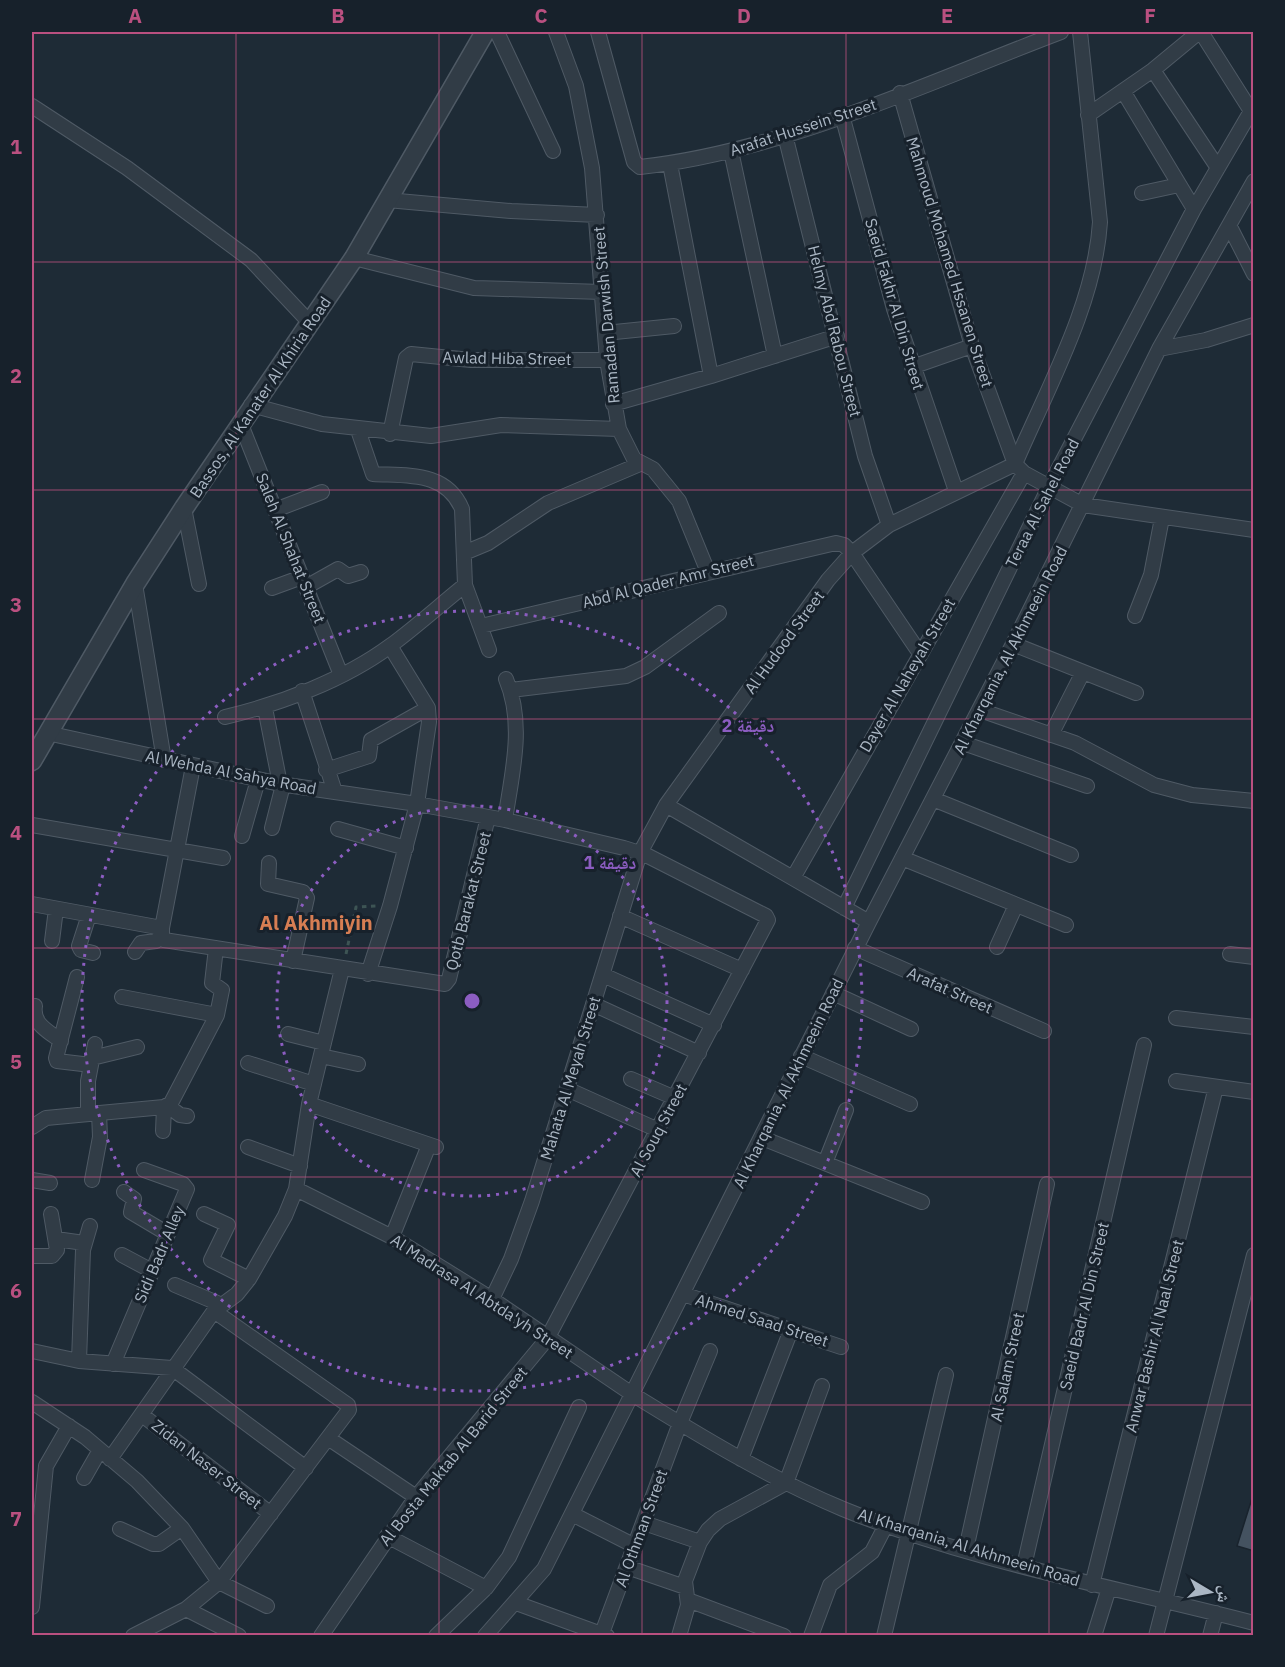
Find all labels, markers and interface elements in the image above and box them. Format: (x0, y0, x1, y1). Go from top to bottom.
text: A (128, 2, 142, 29)
text: B (331, 2, 345, 29)
text: C (534, 2, 548, 29)
text: D (737, 2, 751, 29)
text: E (941, 2, 953, 29)
text: F (1144, 2, 1156, 29)
street label: Arafat Hussein Street (727, 94, 879, 160)
text: 1 (10, 133, 22, 160)
street label: Mahmoud Mohamed Hssanen Street (902, 134, 998, 390)
street label: Saeid Fakhr Al Din Street (861, 216, 929, 392)
street label: Ramadan Darwish Street (588, 226, 624, 404)
street label: Helmy Abd Rabou Street (804, 243, 866, 419)
street label: Bassos, Al Kanater Al Khiria Road (185, 293, 335, 501)
street label: Awlad Hiba Street (442, 347, 572, 369)
text: 2 (10, 362, 22, 389)
street label: Teraa Al Sahel Road (1001, 435, 1083, 571)
street label: Saleh Al Shahat Street (252, 470, 330, 626)
street label: Al Kharqania, Al Akhmeein Road (949, 543, 1071, 757)
street label: Abd Al Qader Amr Street (580, 550, 756, 612)
street label: Al Hudood Street (740, 586, 828, 698)
text: 3 (10, 591, 22, 618)
street label: Dayer Al Naheyah Street (855, 594, 959, 756)
text: 2 دقيقة (722, 714, 775, 737)
street label: Al Wehda Al Sahya Road (144, 746, 318, 798)
text: 4 (10, 819, 22, 846)
street label: Qotb Barakat Street (441, 829, 495, 973)
text: 1 دقيقة (584, 851, 637, 874)
district label: Al Akhmiyin (259, 909, 373, 936)
street label: Arafat Street (904, 962, 996, 1018)
street label: Al Kharqania, Al Akhmeein Road (728, 975, 848, 1191)
centre of rings (462, 991, 482, 1011)
street label: Mahata Al Meyah Street (536, 994, 604, 1162)
text: 5 (10, 1048, 22, 1075)
street label: Al Souq Street (625, 1080, 691, 1180)
street label: Sidi Badr Alley (130, 1202, 188, 1306)
street label: Saeid Badr Al Din Street (1055, 1220, 1113, 1392)
street label: Al Madrasa Al Abtda'yh Street (387, 1229, 577, 1363)
street label: Anwar Bashir Al Naal Street (1120, 1238, 1188, 1434)
text: 6 (10, 1277, 22, 1304)
street label: Ahmed Saad Street (693, 1289, 831, 1351)
street label: Al Salam Street (986, 1311, 1028, 1423)
street label: Al Bosta Maktab Al Barid Street (375, 1362, 531, 1550)
street label: Zidan Naser Street (148, 1415, 266, 1513)
street label: Al Othman Street (610, 1466, 672, 1590)
street label: Al Kharqania, Al Akhmeein Road (856, 1504, 1082, 1590)
text: 7 (10, 1505, 22, 1532)
north arrow (1180, 1562, 1240, 1622)
text: ش (1213, 1585, 1236, 1605)

